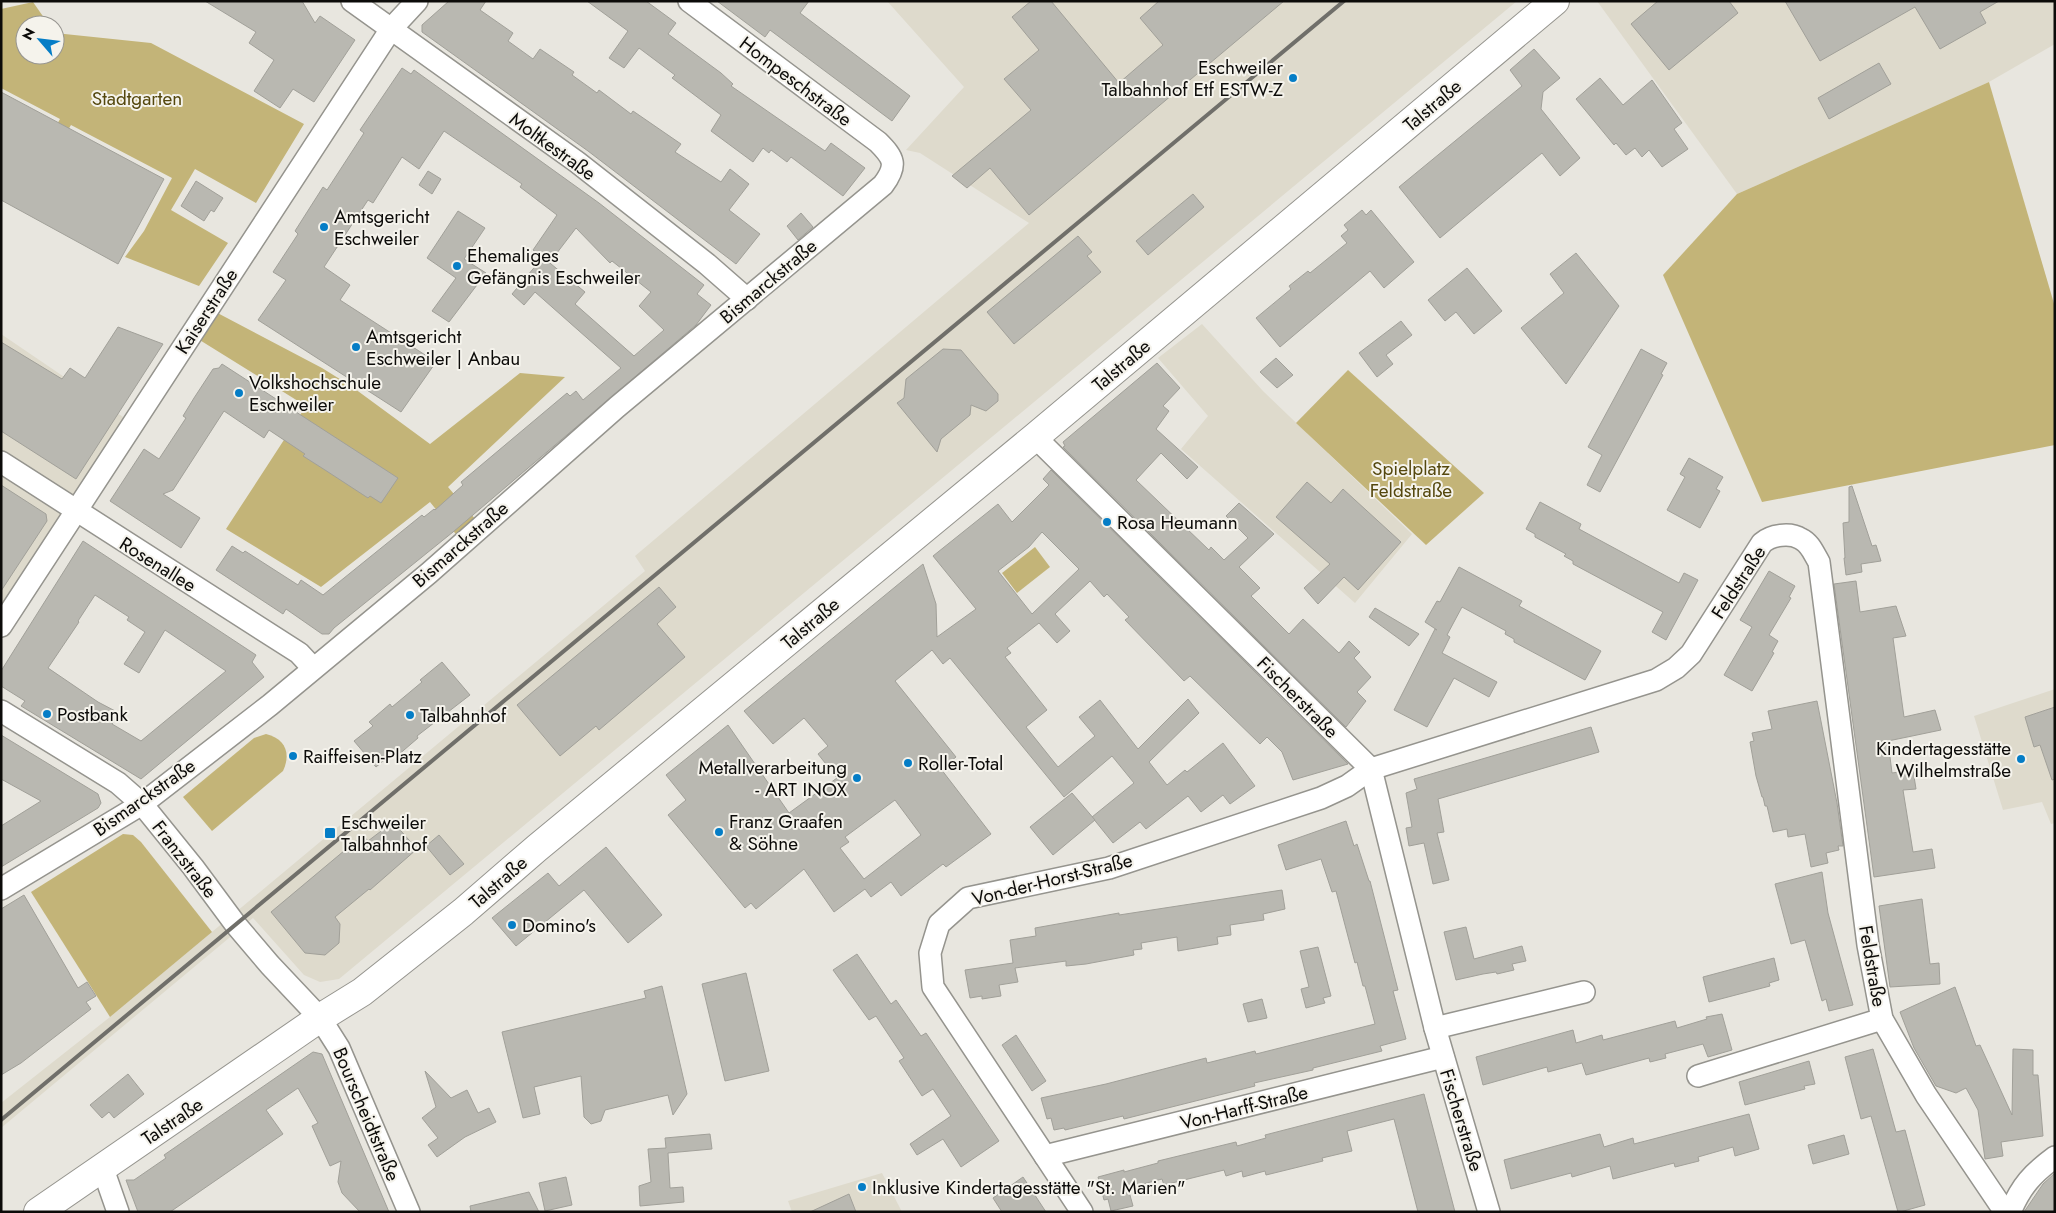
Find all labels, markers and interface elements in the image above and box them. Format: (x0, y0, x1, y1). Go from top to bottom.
north arrow (15, 15, 65, 65)
text: N (17, 24, 40, 44)
street label: Hompeschstraße (734, 30, 858, 133)
place label: Eschweiler Talbahnhof Etf ESTW-Z (1102, 54, 1283, 103)
marker: Eschweiler Talbahnhof Etf ESTW-Z (1287, 72, 1299, 84)
street label: Talstraße (1397, 73, 1468, 138)
park label: Stadtgarten (92, 85, 182, 112)
street label: Moltkestraße (504, 106, 602, 187)
place label: Amtsgericht Eschweiler (334, 203, 430, 252)
marker: Amtsgericht Eschweiler (318, 221, 330, 233)
street label: Bismarckstraße (714, 233, 823, 330)
place label: Ehemaliges Gefängnis Eschweiler (467, 242, 641, 291)
marker: Ehemaliges Gefängnis Eschweiler (451, 260, 463, 272)
street label: Kaiserstraße (169, 263, 244, 359)
place label: Amtsgericht Eschweiler | Anbau (366, 323, 520, 372)
street label: Talstraße (1086, 333, 1157, 398)
marker: Amtsgericht Eschweiler | Anbau (350, 341, 362, 353)
place label: Volkshochschule Eschweiler (249, 369, 381, 418)
marker: Volkshochschule Eschweiler (233, 387, 245, 399)
park label: Spielplatz Feldstraße (1370, 455, 1452, 504)
street label: Bismarckstraße (406, 495, 514, 594)
place label: Rosa Heumann (1117, 509, 1238, 536)
marker: Rosa Heumann (1101, 516, 1113, 528)
street label: Rosenallee (114, 530, 201, 599)
street label: Feldstraße (1705, 540, 1772, 624)
street label: Talstraße (775, 591, 846, 656)
street label: Fischerstraße (1251, 650, 1345, 744)
place label: Postbank (57, 701, 128, 728)
place label: Talbahnhof (420, 702, 507, 729)
marker: Postbank (41, 708, 53, 720)
marker: Talbahnhof (404, 709, 416, 721)
place label: Kindertagesstätte Wilhelmstraße (1876, 735, 2011, 784)
place label: Raiffeisen-Platz (303, 743, 422, 770)
marker: Raiffeisen-Platz (287, 750, 299, 762)
place label: Roller-Total (918, 750, 1003, 777)
street label: Bismarckstraße (88, 752, 201, 843)
marker: Kindertagesstätte Wilhelmstraße (2015, 753, 2027, 765)
place label: Metallverarbeitung - ART INOX (698, 754, 847, 803)
marker: Roller-Total (902, 757, 914, 769)
marker: Metallverarbeitung - ART INOX (851, 772, 863, 784)
place label: Franz Graafen & Söhne (729, 808, 843, 857)
place label: Eschweiler Talbahnhof (341, 809, 428, 858)
street label: Franzstraße (146, 815, 224, 904)
marker: Eschweiler Talbahnhof (323, 826, 337, 840)
marker: Franz Graafen & Söhne (713, 826, 725, 838)
street label: Von-der-Horst-Straße (969, 846, 1135, 912)
street label: Talstraße (463, 849, 533, 915)
place label: Domino's (522, 912, 596, 939)
marker: Domino's (506, 919, 518, 931)
street label: Feldstraße (1852, 923, 1893, 1009)
street label: Bourscheidtstraße (326, 1043, 407, 1185)
street label: Fischerstraße (1433, 1066, 1490, 1175)
street label: Von-Harff-Straße (1177, 1079, 1311, 1136)
street label: Talstraße (136, 1091, 209, 1152)
place label: Inklusive Kindertagesstätte "St. Marien" (872, 1174, 1186, 1201)
marker: Inklusive Kindertagesstätte "St. Marien" (856, 1181, 868, 1193)

